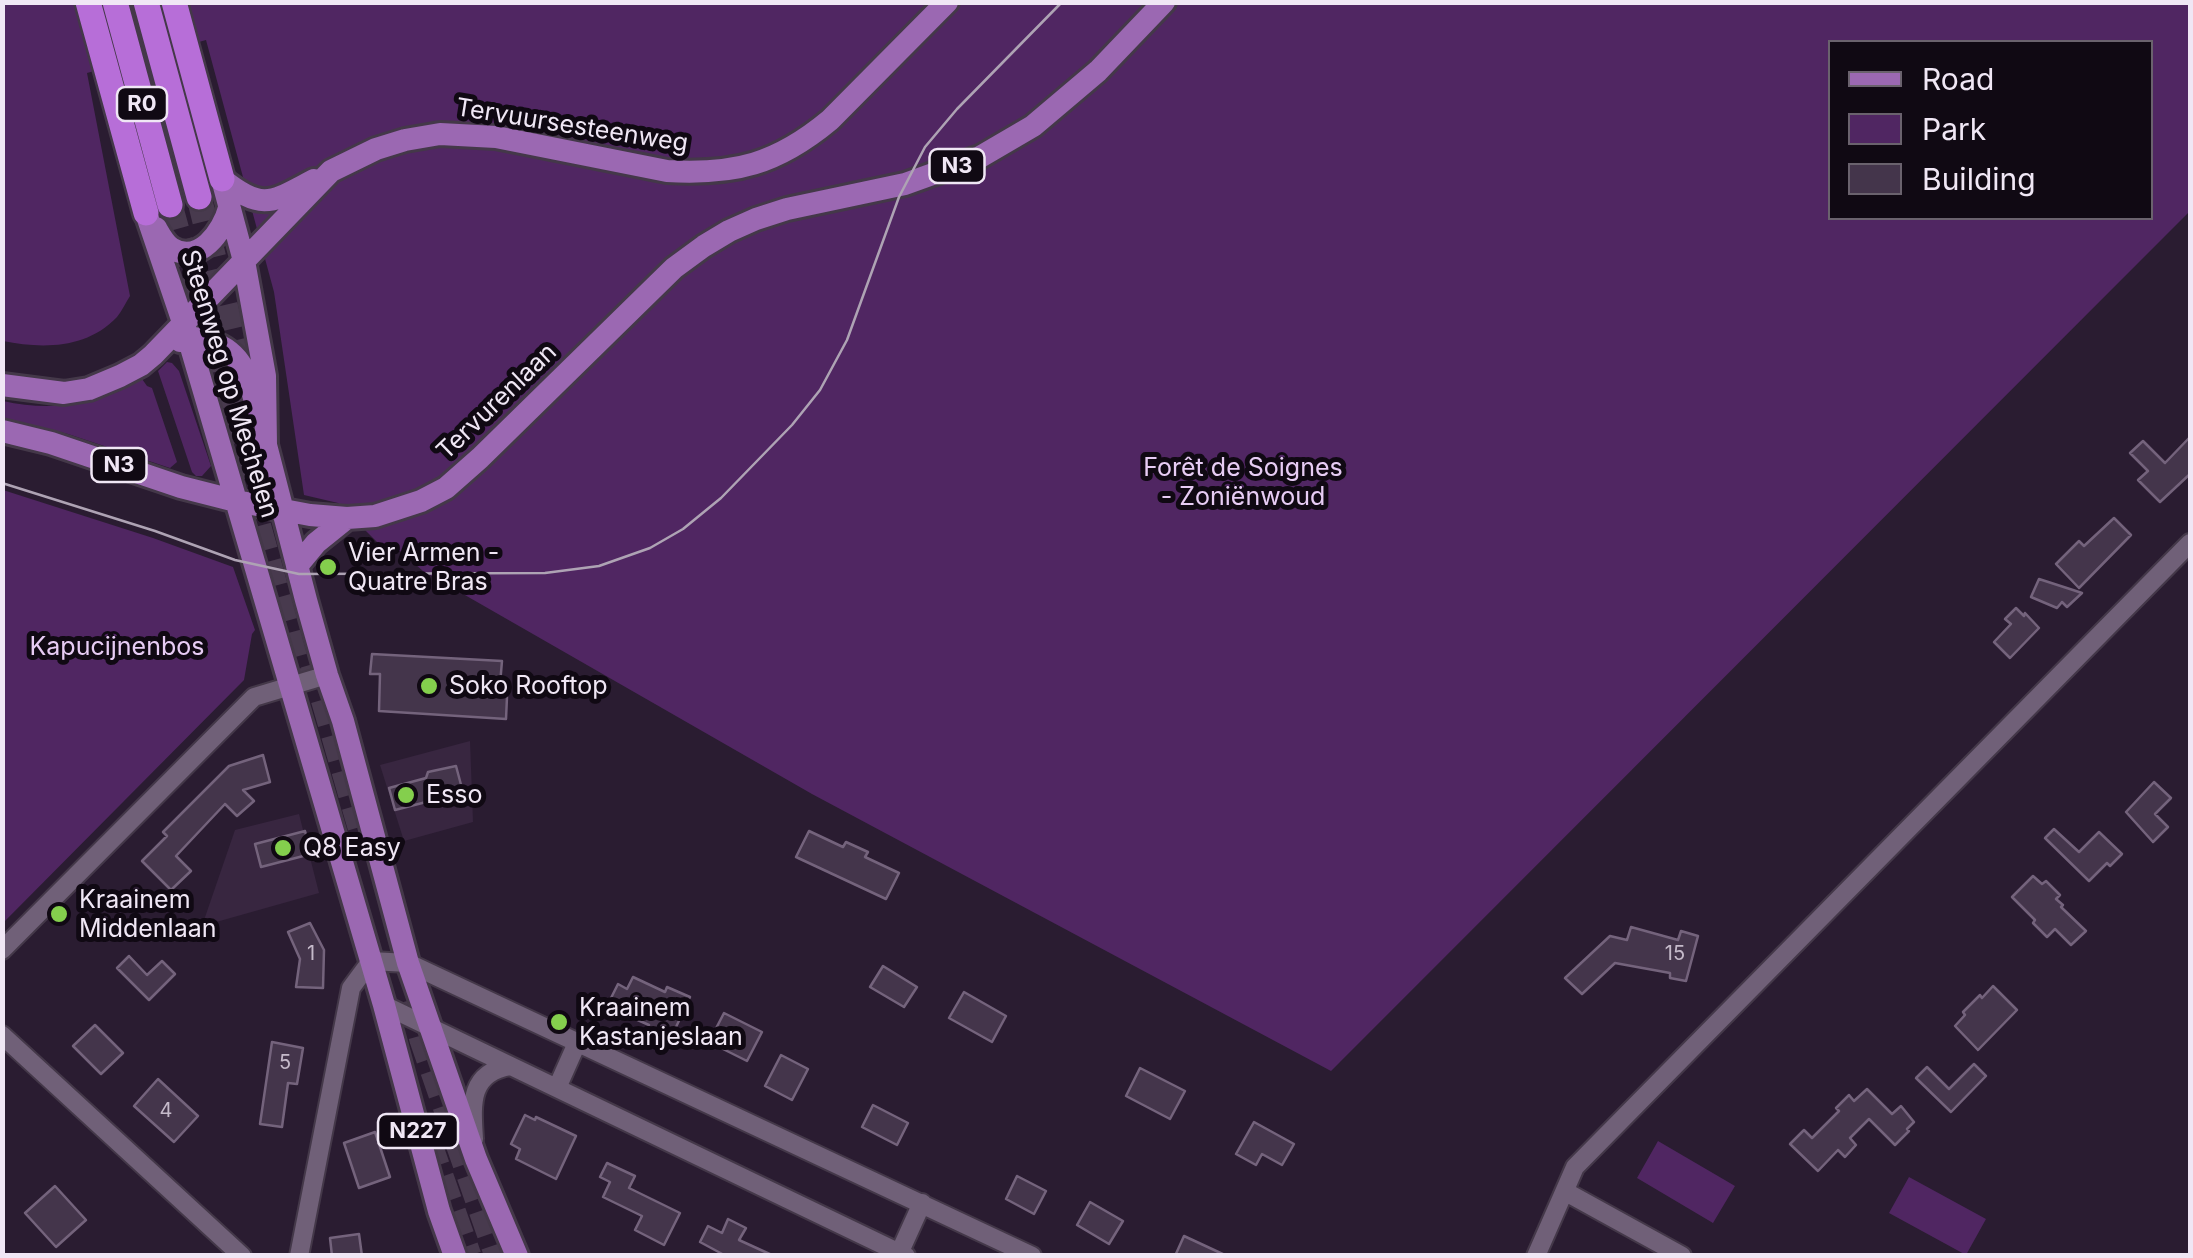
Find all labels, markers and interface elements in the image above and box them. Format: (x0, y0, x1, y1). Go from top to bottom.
legend (1828, 40, 2153, 220)
text: Road (1922, 61, 1994, 97)
road number: R0 (117, 87, 167, 121)
street label: Tervuursesteenweg (454, 93, 690, 159)
text: Park (1922, 111, 1986, 147)
road number: N3 (930, 149, 984, 183)
text: Building (1922, 161, 2036, 197)
street label: Steenweg op Mechelen (174, 247, 284, 521)
street label: Tervurenlaan (431, 337, 563, 467)
road number: N3 (92, 448, 146, 482)
park label: Forêt de Soignes - Zoniënwoud (1143, 453, 1343, 512)
place label: Vier Armen - Quatre Bras (348, 538, 499, 597)
marker: Vier Armen - Quatre Bras (317, 556, 339, 578)
park label: Kapucijnenbos (30, 632, 204, 662)
place label: Soko Rooftop (449, 671, 608, 701)
marker: Soko Rooftop (418, 675, 440, 697)
place label: Esso (426, 780, 482, 810)
marker: Esso (395, 784, 417, 806)
place label: Q8 Easy (303, 833, 401, 863)
marker: Q8 Easy (272, 837, 294, 859)
place label: Kraainem Middenlaan (79, 885, 216, 944)
marker: Kraainem Middenlaan (48, 903, 70, 925)
house number: 1 (307, 942, 315, 966)
house number: 15 (1665, 942, 1685, 966)
place label: Kraainem Kastanjeslaan (579, 993, 743, 1052)
marker: Kraainem Kastanjeslaan (548, 1011, 570, 1033)
house number: 5 (279, 1051, 291, 1075)
house number: 4 (160, 1099, 172, 1123)
road number: N227 (378, 1114, 458, 1148)

